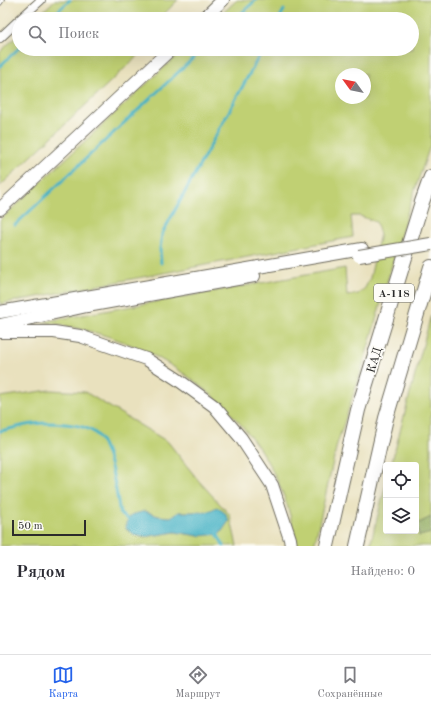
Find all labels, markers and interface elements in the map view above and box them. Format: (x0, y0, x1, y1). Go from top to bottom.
search box (12, 12, 419, 56)
icon: search (26, 23, 48, 45)
text: Поиск (58, 27, 99, 42)
north arrow (335, 68, 371, 104)
road number: А-118 (374, 284, 414, 302)
street label: КАД (365, 346, 385, 375)
map controls (383, 462, 419, 534)
button: locate (383, 462, 419, 498)
button: layers (383, 498, 419, 534)
scale bar (12, 518, 86, 537)
text: 50 m (18, 521, 43, 532)
text: Рядом (16, 564, 65, 581)
text: Найдено: 0 (351, 565, 415, 578)
tab: Карта (49, 664, 78, 702)
tab: Маршрут (175, 664, 221, 702)
tab: Сохранённые (318, 664, 382, 702)

